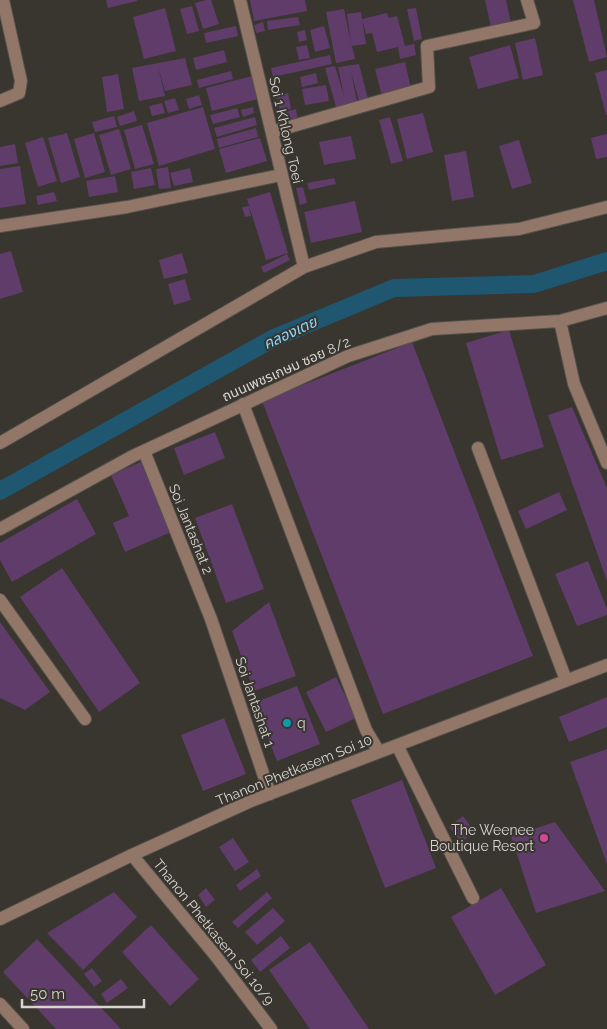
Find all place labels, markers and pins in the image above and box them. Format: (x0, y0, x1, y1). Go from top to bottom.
place label: q (297, 715, 306, 731)
marker: q (281, 717, 293, 729)
place label: The Weenee Boutique Resort (430, 822, 534, 854)
marker: The Weenee Boutique Resort (538, 832, 550, 844)

